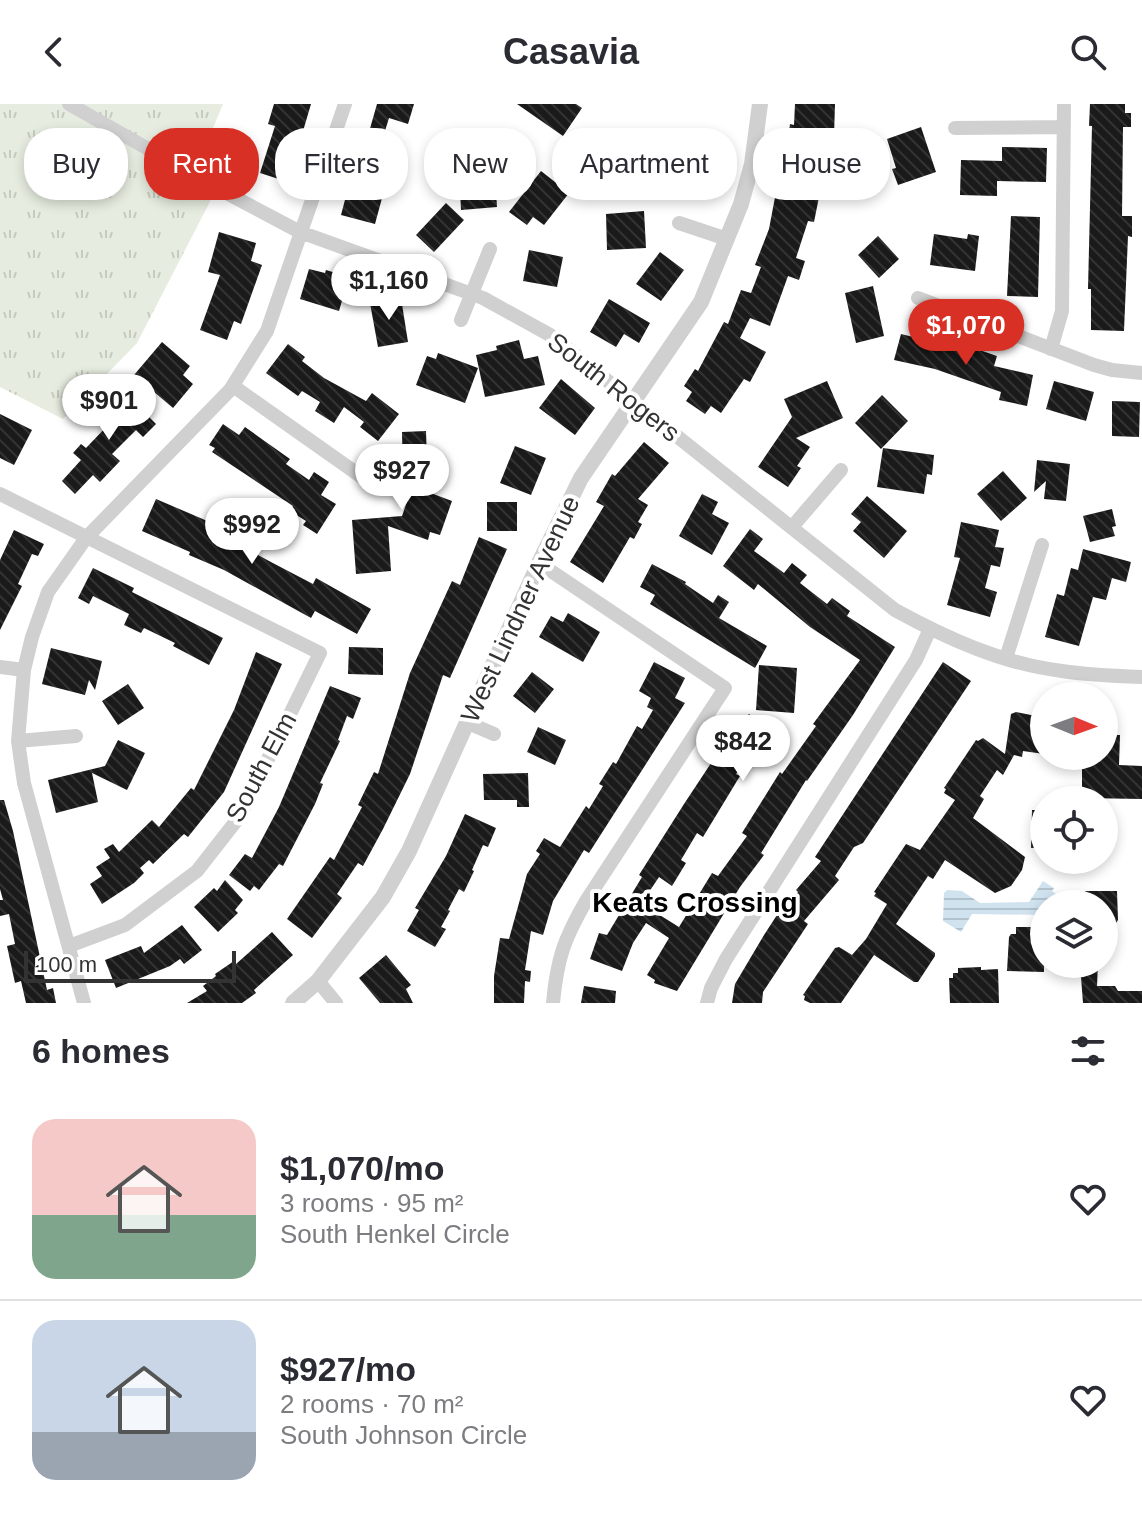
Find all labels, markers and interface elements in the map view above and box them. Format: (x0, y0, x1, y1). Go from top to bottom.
icon: back (32, 30, 76, 74)
icon: search (1066, 30, 1110, 74)
text: Casavia (503, 31, 639, 72)
chip: Buy (24, 128, 128, 200)
chip: Rent (144, 128, 259, 200)
chip: Filters (275, 128, 408, 200)
chip: New (424, 128, 536, 200)
chip: Apartment (552, 128, 737, 200)
chip: House (753, 128, 890, 200)
pin: $1,160 (324, 254, 454, 322)
text: $1,160 (349, 265, 429, 295)
pin: $1,070 (901, 299, 1031, 367)
text: $1,070 (926, 310, 1006, 340)
street label: South Rogers (542, 326, 686, 448)
pin: $901 (62, 374, 156, 442)
text: $901 (80, 385, 138, 415)
pin: $927 (355, 444, 449, 512)
text: $927 (373, 455, 431, 485)
street label: West Lindner Avenue (454, 491, 586, 727)
pin: $992 (205, 498, 299, 566)
text: $992 (223, 509, 281, 539)
north arrow (1030, 682, 1118, 770)
map controls (1030, 682, 1118, 978)
street label: South Elm (220, 707, 302, 827)
pin: $842 (696, 715, 790, 783)
text: $842 (714, 726, 772, 756)
button: locate (1030, 786, 1118, 874)
district label: Keats Crossing (592, 887, 798, 918)
button: layers (1030, 890, 1118, 978)
scale bar (24, 947, 236, 983)
text: 100 m (36, 952, 97, 977)
icon: filters (1066, 1029, 1110, 1073)
text: 6 homes (32, 1032, 170, 1070)
text: $1,070/mo (280, 1149, 444, 1187)
icon: home (96, 1151, 192, 1247)
icon: heart (1066, 1177, 1110, 1221)
text: 3 rooms · 95 m² (280, 1188, 464, 1218)
text: South Henkel Circle (280, 1219, 510, 1249)
text: $927/mo (280, 1350, 416, 1388)
icon: home (96, 1352, 192, 1448)
icon: heart (1066, 1378, 1110, 1422)
text: 2 rooms · 70 m² (280, 1389, 464, 1419)
text: South Johnson Circle (280, 1420, 527, 1450)

